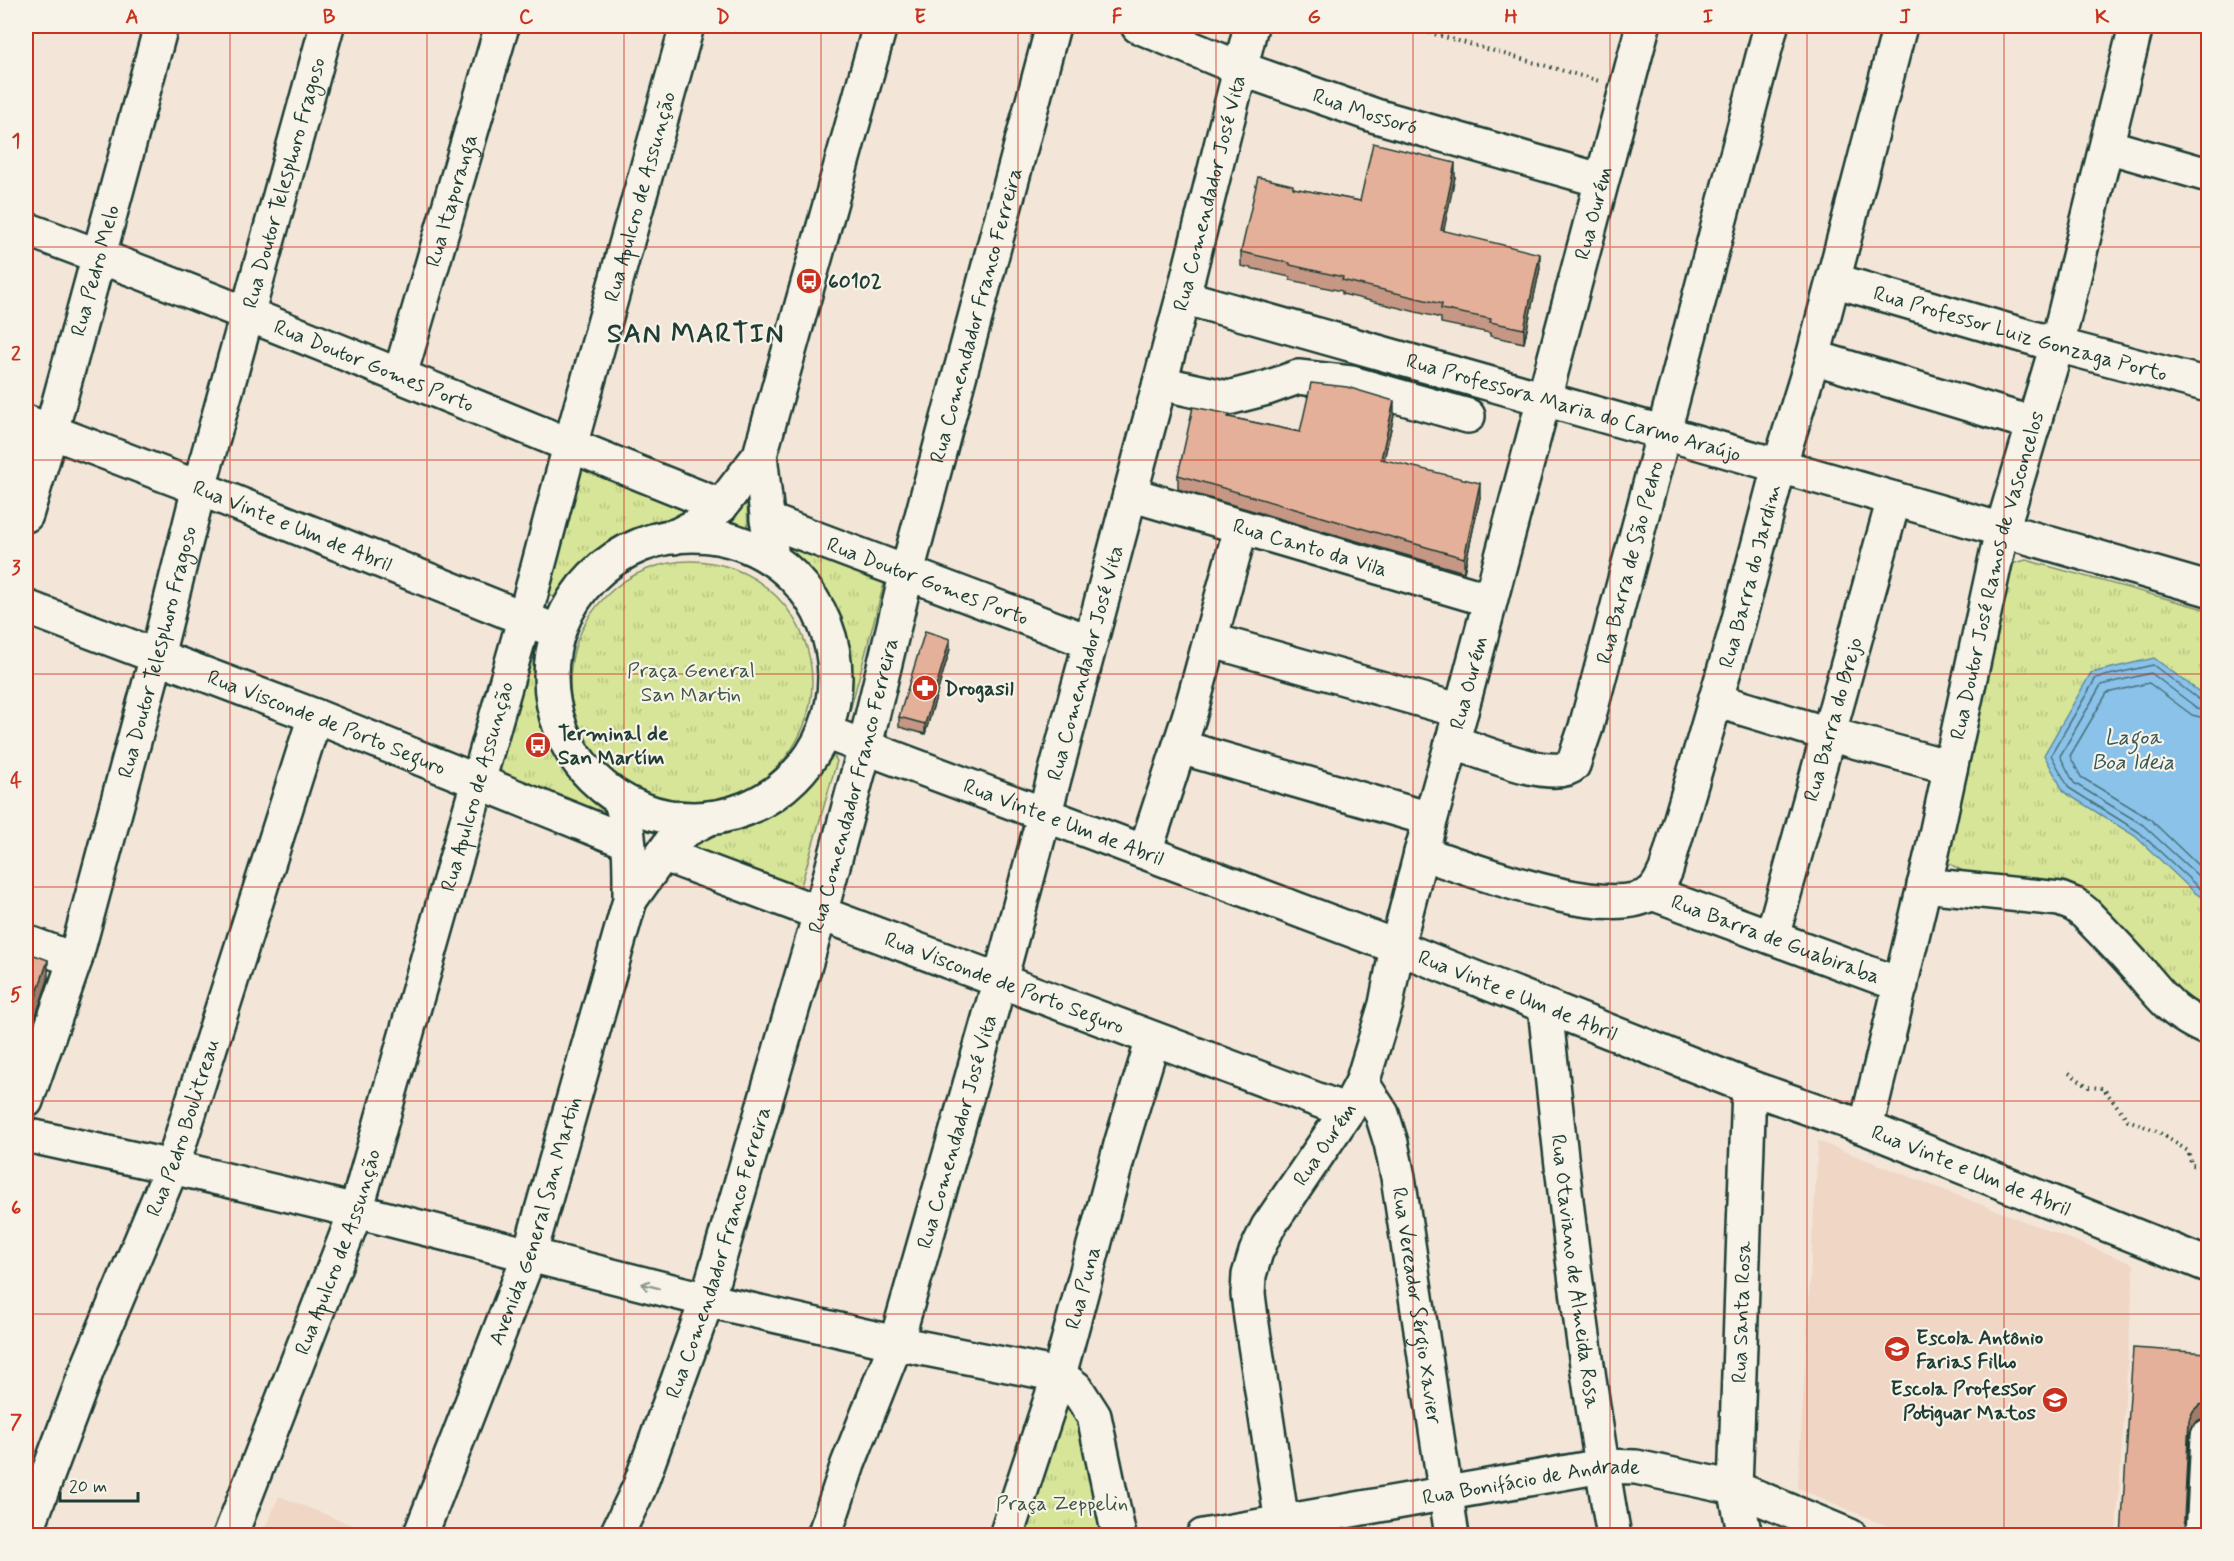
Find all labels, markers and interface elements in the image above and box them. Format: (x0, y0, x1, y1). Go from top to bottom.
text: A (125, 4, 139, 31)
text: B (323, 4, 336, 31)
text: C (519, 4, 534, 31)
text: D (716, 4, 730, 31)
text: E (914, 4, 926, 31)
text: F (1112, 4, 1123, 31)
text: G (1307, 4, 1321, 31)
text: H (1504, 4, 1518, 31)
text: I (1703, 4, 1713, 31)
text: J (1899, 4, 1911, 31)
text: K (2095, 4, 2110, 31)
street label: Rua Doutor Telesphoro Fragoso (236, 54, 333, 312)
street label: Rua Comendador José Vita (1167, 72, 1253, 314)
street label: Rua Mossoró (1309, 82, 1421, 142)
street label: Rua Apulcro de Assunção (598, 88, 683, 305)
text: 1 (12, 128, 20, 155)
street label: Rua Itaporanga (419, 131, 485, 270)
street label: Rua Ourém (1568, 164, 1620, 263)
street label: Rua Comendador Franco Ferreira (924, 165, 1029, 466)
street label: Rua Pedro Melo (65, 202, 127, 339)
bus stop icon: 60102 (794, 266, 824, 296)
place label: 60102 (828, 268, 882, 296)
street label: Rua Professor Luiz Gonzaga Porto (1870, 280, 2170, 389)
street label: Rua Doutor Gomes Porto (270, 313, 478, 420)
district label: SAN MARTIN (607, 317, 785, 352)
text: 2 (11, 341, 21, 368)
street label: Rua Professora Maria do Carmo Araújo (1403, 347, 1744, 469)
street label: Rua Doutor José Ramos de Vasconcelos (1944, 408, 2052, 742)
street label: Rua Barra de São Pedro (1590, 458, 1671, 667)
street label: Rua Vinte e Um de Abril (189, 474, 396, 579)
street label: Rua Barra do Jardim (1713, 481, 1789, 671)
street label: Rua Canto da Vila (1230, 512, 1391, 584)
street label: Rua Doutor Telesphoro Fragoso (112, 523, 204, 781)
street label: Rua Doutor Gomes Porto (823, 531, 1032, 633)
street label: Rua Comendador José Vita (1041, 542, 1131, 784)
text: 3 (11, 555, 21, 582)
street label: Rua Ourém (1443, 633, 1495, 733)
street label: Rua Barra do Brejo (1797, 634, 1870, 805)
street label: Rua Comendador Franco Ferreira (802, 635, 906, 937)
park label: Praça General San Martin (627, 657, 755, 709)
street label: Rua Visconde de Porto Seguro (203, 664, 450, 782)
pharmacy icon: Drogasil (910, 673, 940, 703)
place label: Drogasil (944, 675, 1014, 703)
street label: Rua Apulcro de Assunção (435, 678, 521, 895)
place label: Terminal de San Martím (558, 720, 669, 772)
water label: Lagoa Boa Ideia (2091, 724, 2175, 777)
bus stop icon: Terminal de San Martím (523, 730, 553, 760)
text: 4 (10, 768, 22, 795)
street label: Rua Vinte e Um de Abril (959, 772, 1168, 873)
street label: Rua Barra de Guabiraba (1667, 888, 1884, 991)
street label: Rua Visconde de Porto Seguro (880, 926, 1128, 1041)
street label: Rua Vinte e Um de Abril (1414, 944, 1621, 1048)
text: 5 (10, 982, 22, 1009)
street label: Rua Comendador José Vita (911, 1012, 1004, 1252)
street label: Rua Pedro Boulitreau (140, 1035, 227, 1221)
street label: Avenida General San Martin (483, 1093, 589, 1349)
street label: Rua Ourém (1287, 1097, 1364, 1192)
street label: Rua Comendador Franco Ferreira (660, 1103, 778, 1402)
street label: Rua Vinte e Um de Abril (1867, 1119, 2074, 1223)
street label: Rua Otaviano de Almeida Rosa (1544, 1133, 1606, 1411)
street label: Rua Apulcro de Assunção (289, 1146, 388, 1359)
street label: Rua Vereador Sérgio Xavier (1385, 1185, 1448, 1426)
text: 6 (11, 1195, 21, 1222)
street label: Rua Santa Rosa (1726, 1240, 1759, 1384)
street label: Rua Puna (1059, 1243, 1108, 1332)
one-way arrow (641, 1280, 660, 1292)
place label: Escola Antônio Farias Filho (1916, 1324, 2044, 1376)
school or university icon: Escola Antônio Farias Filho (1882, 1334, 1912, 1364)
place label: Escola Professor Potiguar Matos (1890, 1375, 2037, 1427)
school or university icon: Escola Professor Potiguar Matos (2040, 1385, 2070, 1415)
text: 7 (10, 1409, 22, 1436)
street label: Rua Bonifácio de Andrade (1420, 1453, 1641, 1512)
scale bar (60, 1465, 138, 1503)
text: 20 m (69, 1475, 107, 1499)
park label: Praça Zeppelin (996, 1490, 1128, 1518)

